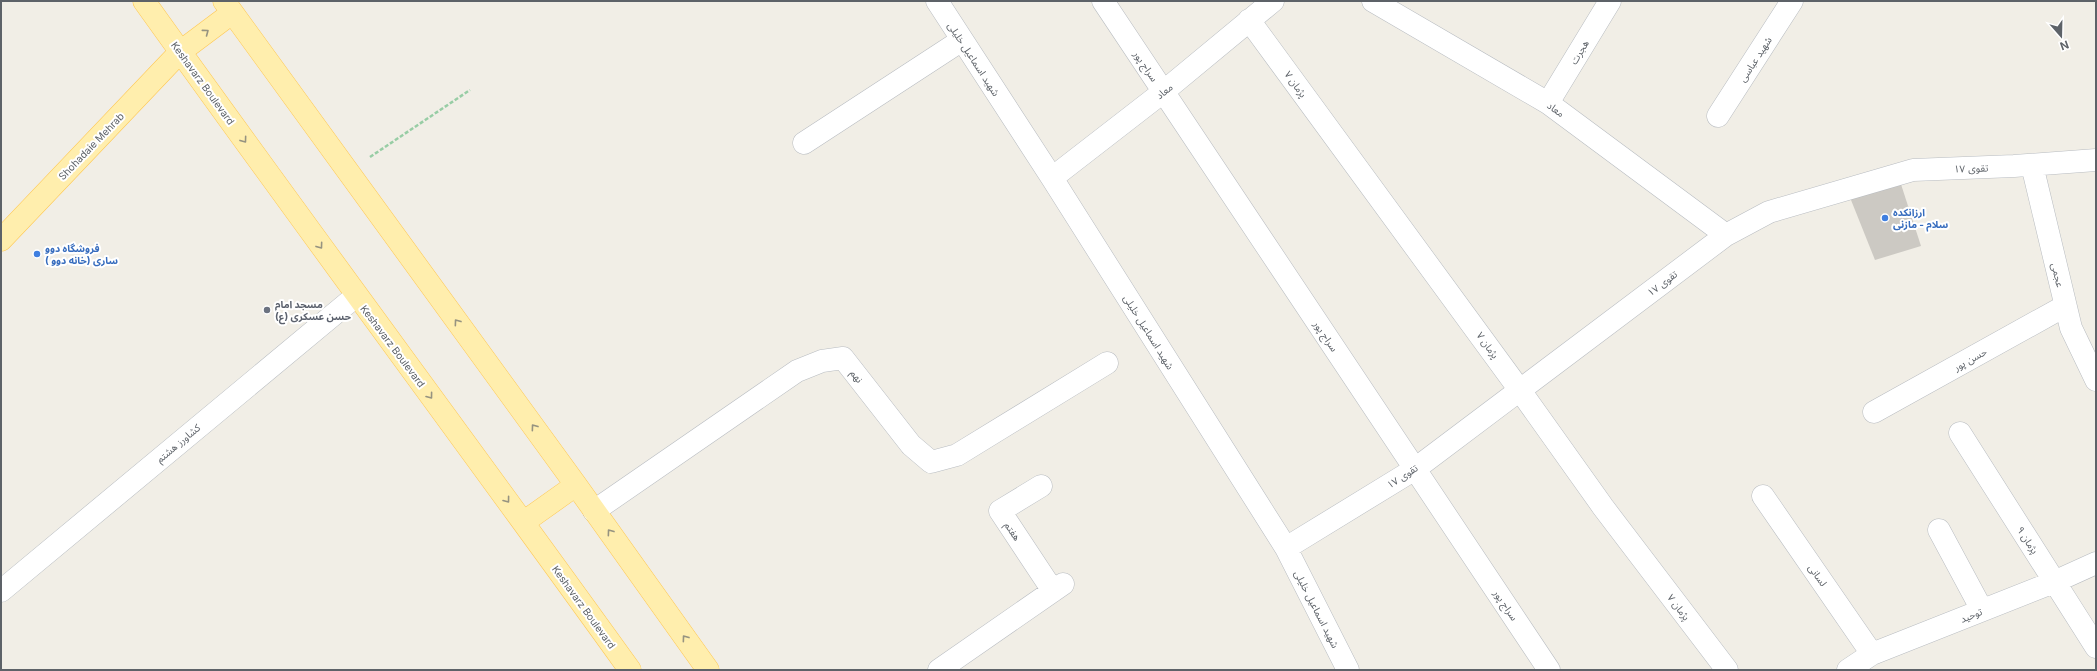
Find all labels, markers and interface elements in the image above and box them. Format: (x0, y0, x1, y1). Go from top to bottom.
north arrow (2041, 16, 2081, 56)
street label: شهید اسماعیل خلیلی (946, 20, 1002, 98)
one-way arrow (202, 30, 209, 37)
street label: شهید عباسی (1736, 34, 1774, 84)
text: N (2058, 37, 2071, 53)
street label: هجرت (1567, 38, 1592, 67)
street label: Keshavarz Boulevard (169, 39, 237, 127)
street label: سراج پور (1129, 48, 1161, 85)
street label: پژمان ۷ (1281, 68, 1310, 100)
street label: معاد (1153, 81, 1175, 101)
street label: معاد (1545, 99, 1567, 119)
street label: Shohadaie Mehrab (56, 110, 126, 182)
one-way arrow (239, 136, 246, 143)
street label: تقوی ۱۷ (1954, 161, 1989, 176)
place label: ارزانکده سلام - مازنی (1893, 206, 1948, 232)
marker: ارزانکده سلام - مازنی (1880, 213, 1890, 223)
place label: فروشگاه دوو ساری (خانه دوو ) (45, 242, 118, 267)
one-way arrow (315, 242, 323, 249)
marker: فروشگاه دوو ساری (خانه دوو ) (32, 249, 42, 259)
street label: عجمی (2049, 262, 2067, 288)
street label: تقوی ۱۷ (1645, 268, 1680, 299)
street label: شهید اسماعیل خلیلی (1121, 293, 1177, 372)
place label: مسجد امام حسن عسکری (ع) (275, 298, 352, 325)
street label: Keshavarz Boulevard (358, 303, 428, 389)
marker: مسجد امام حسن عسکری (ع) (262, 305, 272, 315)
street label: سراج پور (1309, 318, 1341, 355)
one-way arrow (455, 319, 462, 326)
street label: پژمان ۷ (1473, 329, 1502, 361)
street label: حسن پور (1951, 345, 1989, 374)
street label: نهم (847, 367, 866, 386)
one-way arrow (425, 391, 432, 398)
street label: کشاورز هشتم (154, 421, 204, 466)
one-way arrow (531, 424, 539, 431)
street label: تقوی ۱۷ (1384, 462, 1420, 491)
one-way arrow (502, 496, 509, 503)
street label: هفتم (1001, 519, 1024, 544)
street label: پژمان ۹ (2014, 524, 2041, 556)
one-way arrow (607, 530, 614, 537)
street label: لسانی (1806, 562, 1830, 589)
street label: Keshavarz Boulevard (550, 563, 618, 651)
street label: شهید اسماعیل خلیلی (1292, 568, 1342, 650)
street label: سراج پور (1489, 587, 1521, 624)
street label: پژمان ۷ (1664, 591, 1693, 623)
street label: توحید (1958, 605, 1984, 626)
one-way arrow (683, 636, 690, 643)

